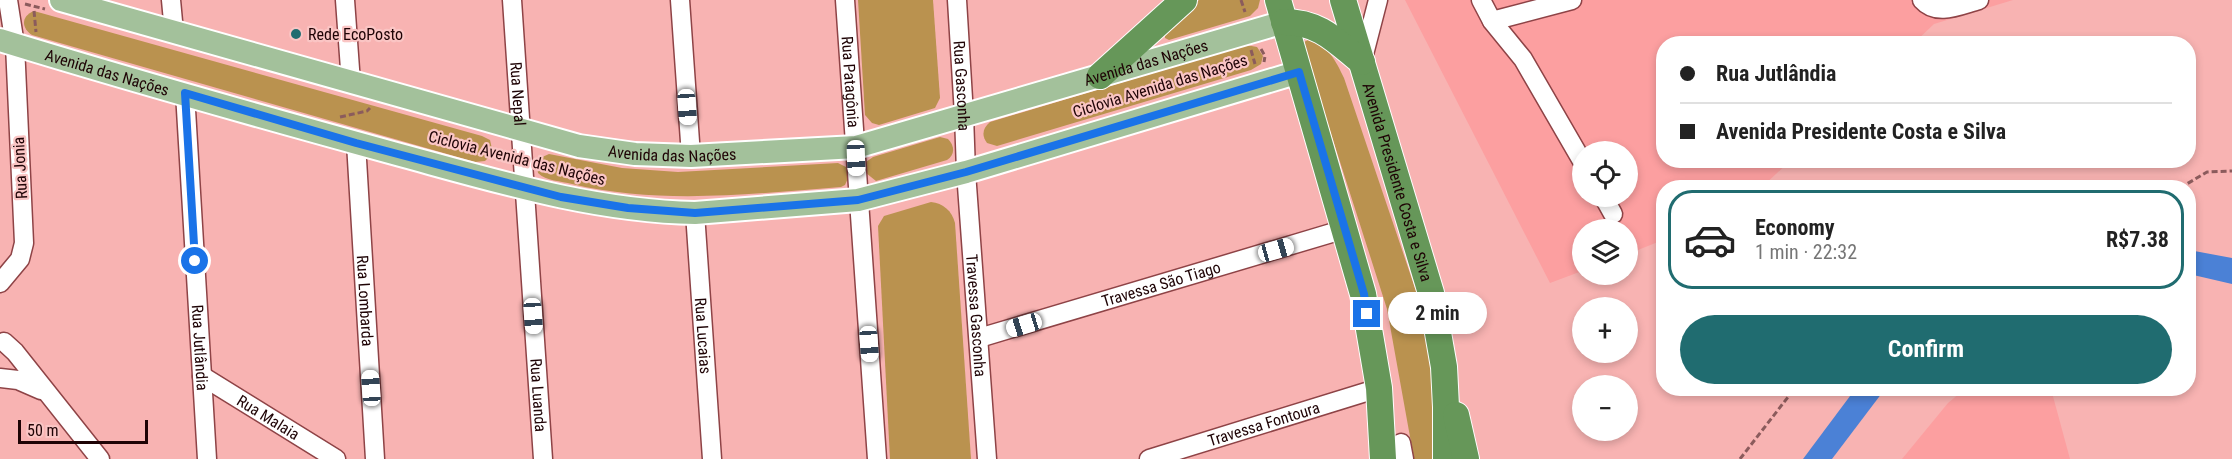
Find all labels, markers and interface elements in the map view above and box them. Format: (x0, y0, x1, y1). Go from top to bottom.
place label: Rede EcoPosto (308, 25, 403, 44)
marker: Rede EcoPosto (289, 27, 303, 41)
street label: Avenida das Nações (1082, 35, 1210, 89)
street label: Rua Patagônia (838, 36, 863, 128)
street label: Rua Gasconha (950, 40, 974, 131)
street label: Avenida das Nações (43, 45, 171, 99)
street label: Ciclovia Avenida das Nações (1070, 50, 1250, 122)
street label: Rua Nepal (507, 61, 530, 126)
text: Rua Jutlândia (1716, 61, 1836, 86)
street label: Avenida Presidente Costa e Silva (1359, 80, 1436, 284)
car (677, 88, 697, 126)
text: Avenida Presidente Costa e Silva (1716, 119, 2006, 144)
street label: Ciclovia Avenida das Nações (427, 127, 607, 189)
street label: Rua Jonia (9, 136, 31, 200)
car (846, 140, 866, 176)
street label: Avenida das Nações (607, 141, 737, 166)
map controls (1572, 141, 1638, 441)
button: locate (1572, 141, 1638, 207)
icon: car (1683, 213, 1737, 267)
text: Economy (1755, 215, 1835, 240)
button: layers (1572, 219, 1638, 285)
text: R$7.38 (2106, 227, 2169, 252)
car (1256, 236, 1296, 264)
text: 1 min · 22:32 (1755, 240, 1857, 264)
route start (181, 247, 208, 274)
street label: Travessa Gasconha (963, 253, 990, 377)
street label: Rua Lombarda (353, 255, 378, 347)
street label: Travessa São Tiago (1099, 257, 1223, 310)
callout: 2 min (1388, 293, 1487, 335)
car (523, 297, 543, 335)
street label: Rua Lucaias (691, 297, 716, 374)
button: + (1572, 297, 1638, 363)
route end (1353, 300, 1380, 327)
text: 2 min (1415, 301, 1460, 325)
street label: Rua Jutlândia (188, 304, 212, 391)
car (1004, 311, 1044, 339)
button: Confirm (1680, 315, 2172, 384)
car (859, 325, 879, 363)
street label: Rua Luanda (527, 358, 551, 432)
car (361, 369, 381, 407)
button: − (1572, 375, 1638, 441)
street label: Rua Malaia (234, 391, 303, 444)
street label: Travessa Fontoura (1205, 397, 1322, 450)
scale bar (18, 417, 148, 444)
text: 50 m (27, 421, 59, 440)

